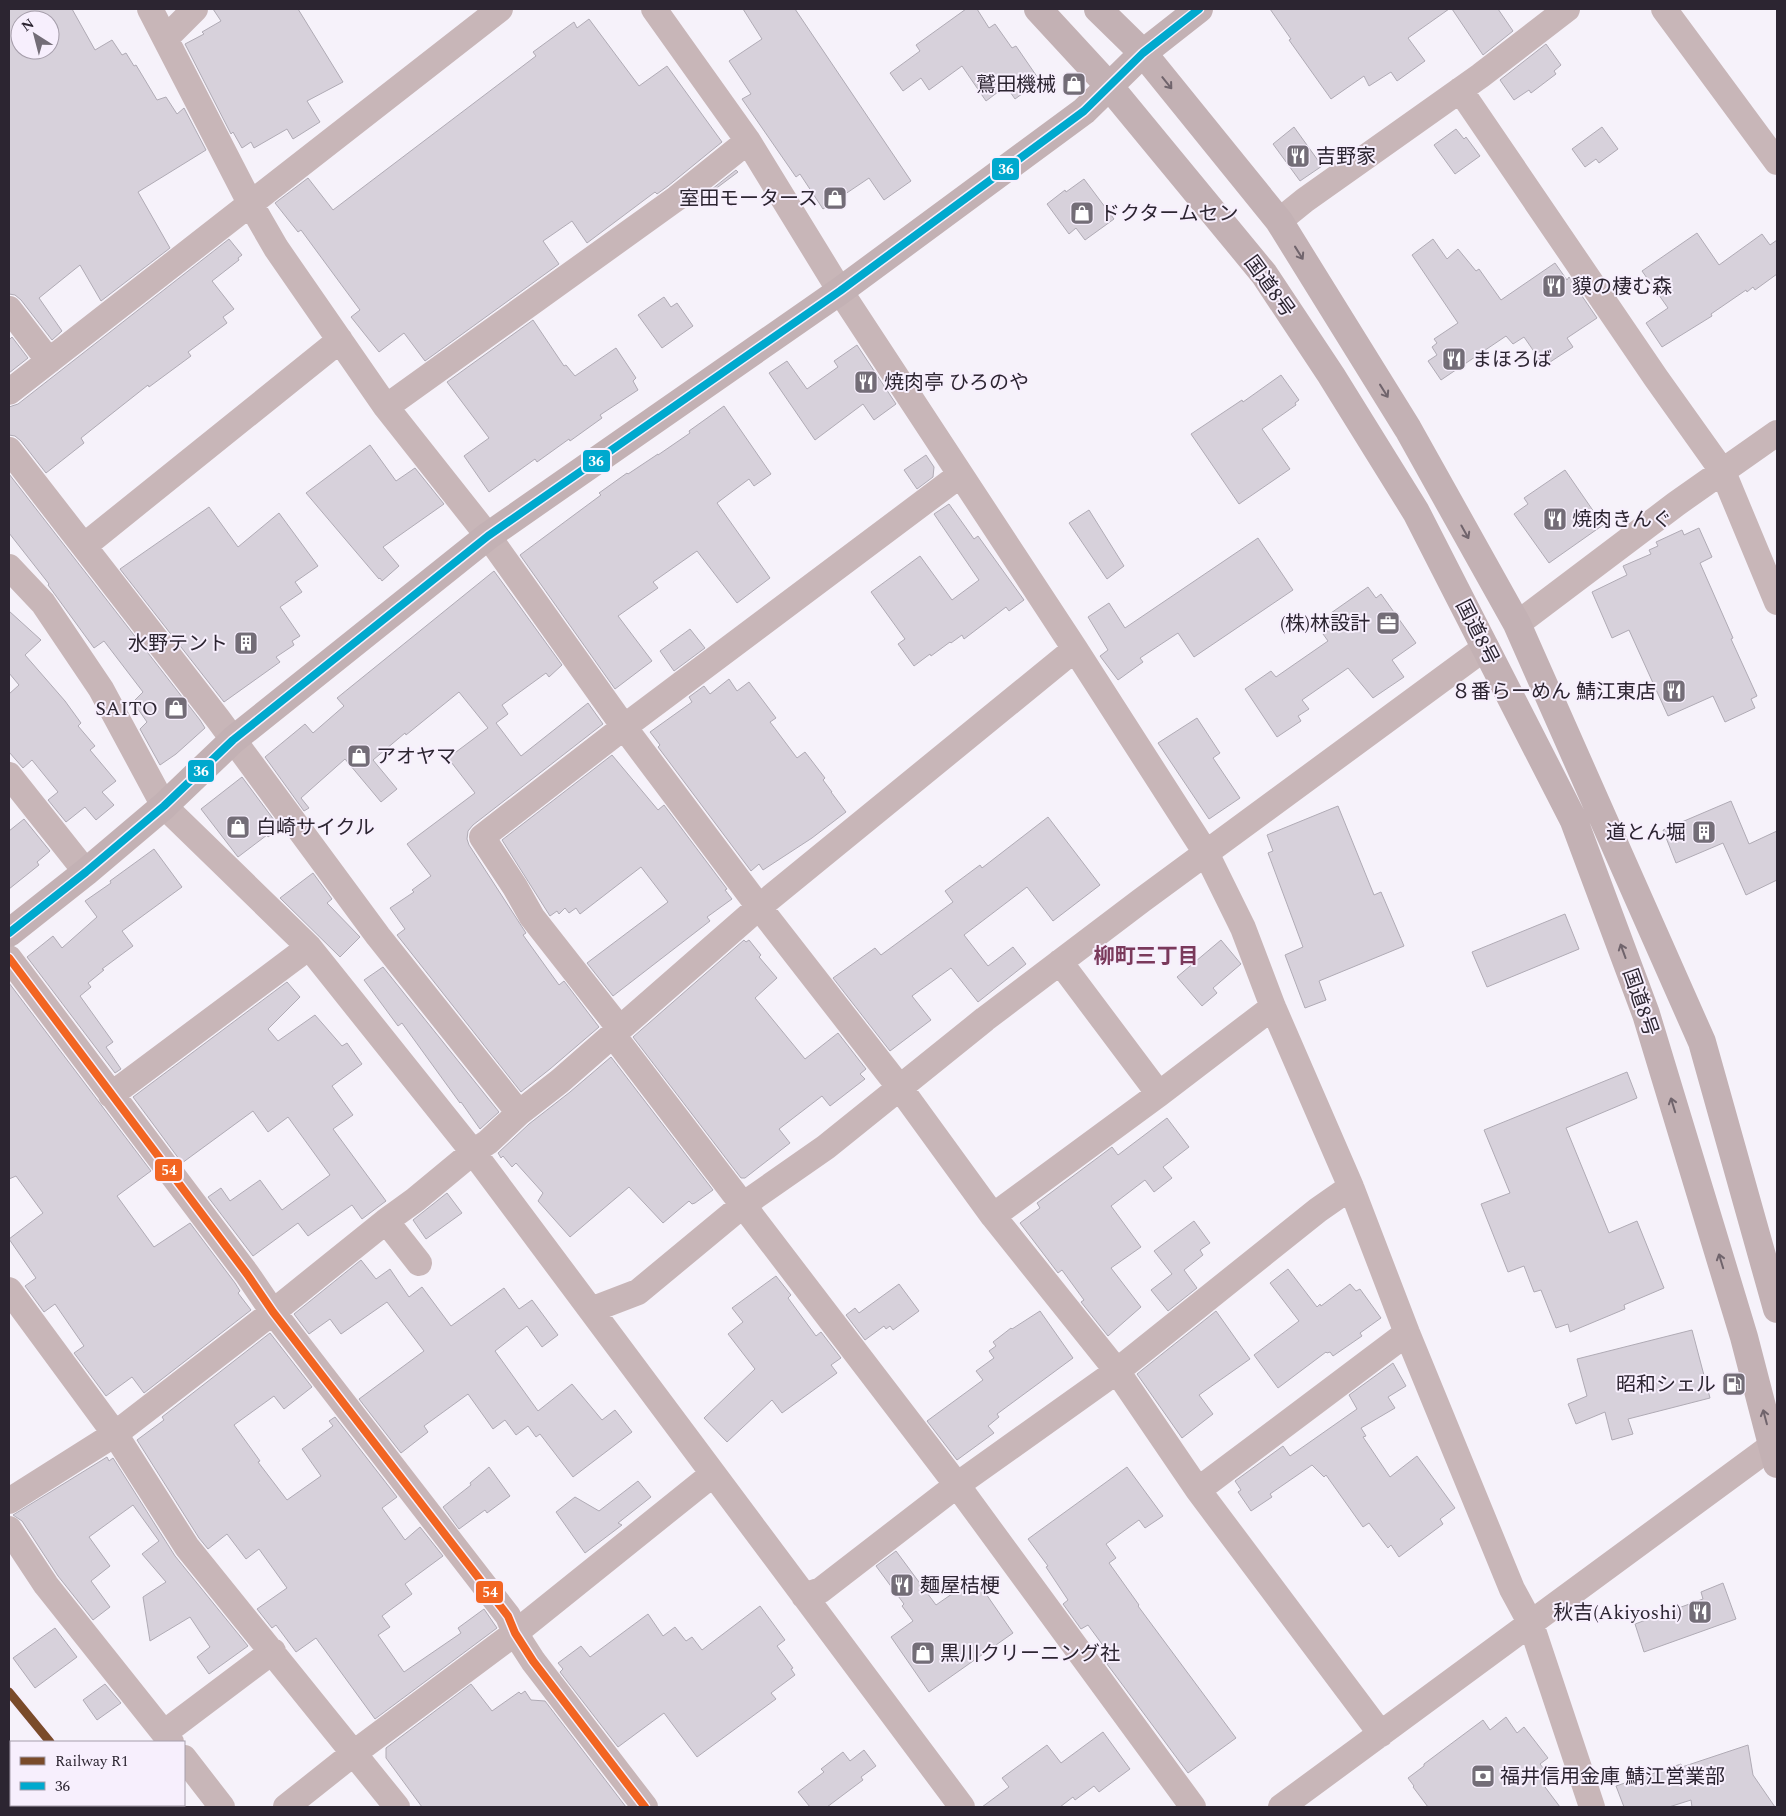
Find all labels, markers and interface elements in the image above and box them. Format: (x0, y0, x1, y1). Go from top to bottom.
north arrow (10, 10, 60, 60)
text: N (17, 13, 38, 37)
place label: 鷲田機械 (976, 70, 1056, 100)
shop icon: 鷲田機械 (1061, 71, 1087, 97)
one-way arrow (1162, 76, 1173, 89)
place label: 吉野家 (1316, 142, 1376, 172)
restaurant icon: 吉野家 (1285, 143, 1311, 169)
line badge: 36 (991, 157, 1020, 181)
text: 36 (998, 159, 1014, 180)
place label: 室田モータース (679, 184, 818, 214)
shop icon: 室田モータース (822, 185, 848, 211)
place label: ドクタームセン (1100, 199, 1239, 229)
shop icon: ドクタームセン (1069, 200, 1095, 226)
one-way arrow (1294, 245, 1304, 259)
street label: 国道8号 (1236, 249, 1302, 324)
place label: 貘の棲む森 (1572, 272, 1672, 302)
restaurant icon: 貘の棲む森 (1541, 273, 1567, 299)
place label: まほろば (1472, 345, 1552, 375)
restaurant icon: まほろば (1441, 346, 1467, 372)
place label: 焼肉亭 ひろのや (884, 368, 1029, 398)
restaurant icon: 焼肉亭 ひろのや (853, 369, 879, 395)
one-way arrow (1379, 383, 1389, 397)
line badge: 36 (582, 449, 611, 473)
text: 36 (588, 451, 604, 472)
place label: 焼肉きんぐ (1572, 505, 1672, 535)
restaurant icon: 焼肉きんぐ (1542, 506, 1568, 532)
one-way arrow (1460, 524, 1470, 539)
street label: 国道8号 (1448, 594, 1506, 670)
place label: (株)林設計 (1280, 609, 1370, 639)
office icon: (株)林設計 (1375, 610, 1401, 636)
place label: 水野テント (128, 629, 228, 659)
building icon: 水野テント (233, 630, 259, 656)
place label: ８番らーめん 鯖江東店 (1451, 677, 1656, 707)
restaurant icon: ８番らーめん 鯖江東店 (1661, 678, 1687, 704)
place label: SAITO (95, 694, 158, 724)
shop icon: SAITO (163, 695, 189, 721)
place label: アオヤマ (376, 742, 456, 772)
shop icon: アオヤマ (346, 743, 372, 769)
line badge: 36 (187, 759, 215, 783)
text: 36 (193, 761, 209, 782)
place label: 白崎サイクル (256, 813, 375, 843)
shop icon: 白崎サイクル (225, 814, 251, 840)
place label: 道とん堀 (1606, 818, 1686, 848)
building icon: 道とん堀 (1691, 819, 1717, 845)
district label: 柳町三丁目 (1094, 941, 1199, 973)
one-way arrow (1617, 944, 1627, 959)
street label: 国道8号 (1614, 964, 1666, 1040)
one-way arrow (1668, 1097, 1678, 1113)
line badge: 54 (154, 1158, 183, 1182)
text: 54 (161, 1160, 177, 1181)
one-way arrow (1715, 1253, 1725, 1269)
place label: 昭和シェル (1616, 1370, 1716, 1400)
fuel station icon: 昭和シェル (1721, 1371, 1747, 1397)
one-way arrow (1760, 1409, 1769, 1425)
place label: 麺屋桔梗 (920, 1571, 1000, 1601)
restaurant icon: 麺屋桔梗 (889, 1572, 915, 1598)
line badge: 54 (475, 1580, 504, 1604)
text: 54 (482, 1582, 498, 1603)
place label: 秋吉(Akiyoshi) (1553, 1598, 1682, 1628)
restaurant icon: 秋吉(Akiyoshi) (1687, 1599, 1713, 1625)
place label: 黒川クリーニング社 (940, 1639, 1120, 1669)
shop icon: 黒川クリーニング社 (910, 1640, 936, 1666)
legend (10, 1741, 185, 1806)
text: Railway R1 (55, 1750, 128, 1773)
place label: 福井信用金庫 鯖江営業部 (1500, 1762, 1725, 1792)
bank icon: 福井信用金庫 鯖江営業部 (1470, 1763, 1496, 1789)
text: 36 (55, 1775, 71, 1798)

